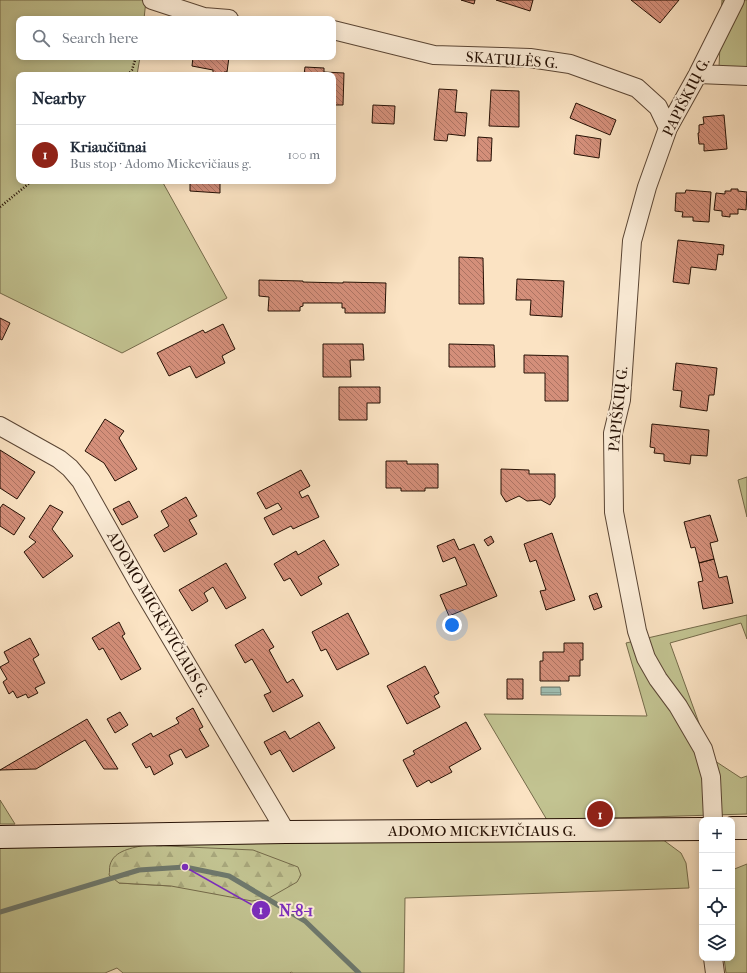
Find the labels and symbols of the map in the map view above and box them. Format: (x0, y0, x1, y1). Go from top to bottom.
street label: SKATULĖS G. (465, 48, 559, 72)
street label: PAPIŠKIŲ G. (658, 55, 714, 139)
street label: PAPIŠKIŲ G. (605, 365, 631, 453)
street label: ADOMO MICKEVIČIAUS G. (103, 527, 213, 700)
your location (442, 615, 462, 635)
pin: 1 (587, 799, 613, 829)
street label: ADOMO MICKEVIČIAUS G. (387, 822, 576, 840)
callout: N-8-1 (251, 896, 321, 924)
text: N-8-1 (279, 901, 313, 920)
text: 1 (259, 903, 263, 917)

